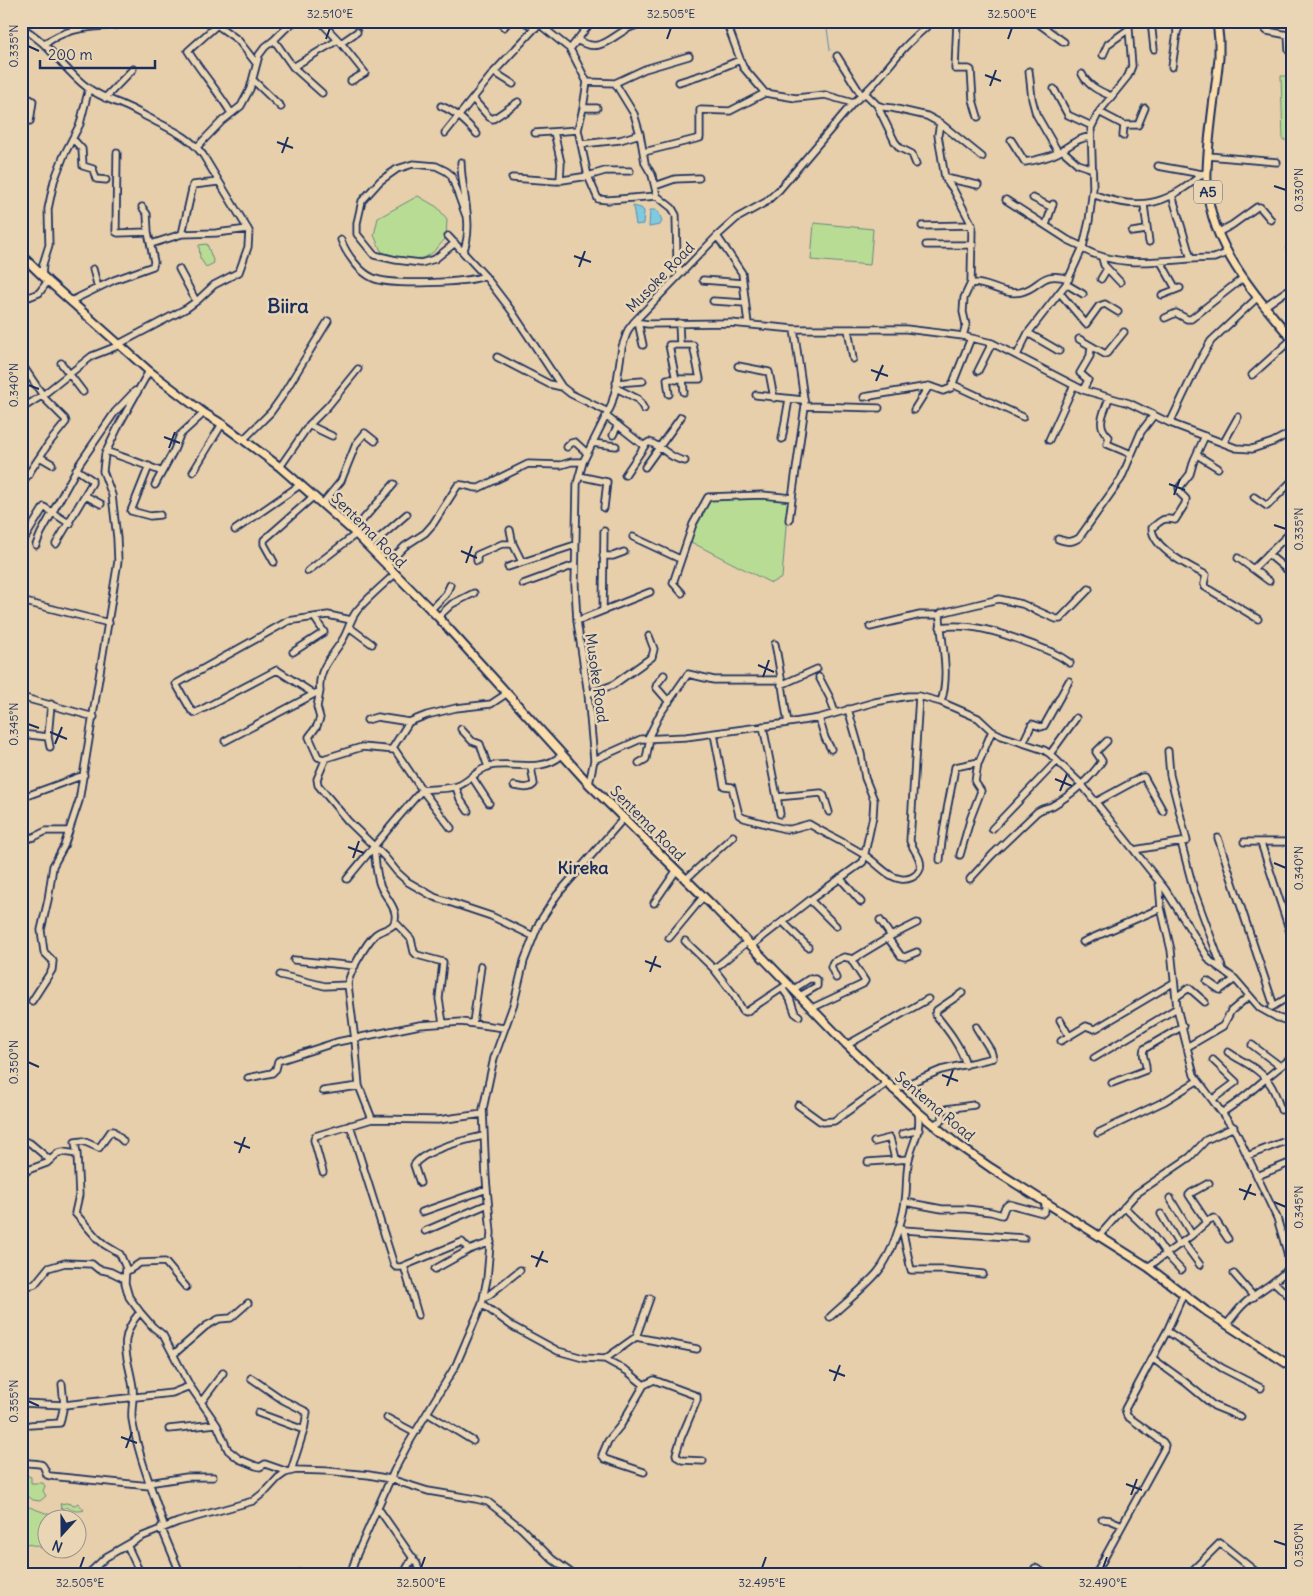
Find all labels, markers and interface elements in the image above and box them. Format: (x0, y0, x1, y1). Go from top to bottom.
text: 32.510°E (307, 6, 353, 21)
text: 32.505°E (647, 6, 695, 21)
text: 32.500°E (987, 6, 1037, 21)
text: 0.335°N (6, 24, 21, 68)
scale bar (40, 38, 155, 70)
text: 200 m (48, 45, 93, 64)
text: 0.330°N (1291, 168, 1306, 212)
road number: A5 (1194, 180, 1222, 203)
street label: Musoke Road (622, 238, 698, 316)
district label: Biira (267, 293, 309, 318)
text: 0.340°N (6, 363, 21, 407)
street label: Sentema Road (327, 488, 411, 572)
text: 0.335°N (1291, 507, 1306, 551)
street label: Musoke Road (581, 632, 613, 724)
text: 0.345°N (6, 702, 21, 746)
street label: Sentema Road (606, 781, 690, 865)
text: 0.340°N (1291, 846, 1306, 890)
district label: Kireka (558, 856, 609, 879)
text: 0.350°N (6, 1040, 21, 1084)
street label: Sentema Road (891, 1067, 979, 1145)
text: 0.345°N (1291, 1185, 1306, 1229)
text: 0.355°N (6, 1379, 21, 1423)
north arrow (38, 1508, 88, 1558)
text: 0.350°N (1291, 1523, 1306, 1567)
text: N (50, 1536, 65, 1556)
text: 32.505°E (56, 1575, 104, 1590)
text: 32.500°E (396, 1575, 446, 1590)
text: 32.495°E (738, 1575, 786, 1590)
text: 32.490°E (1079, 1575, 1127, 1590)

